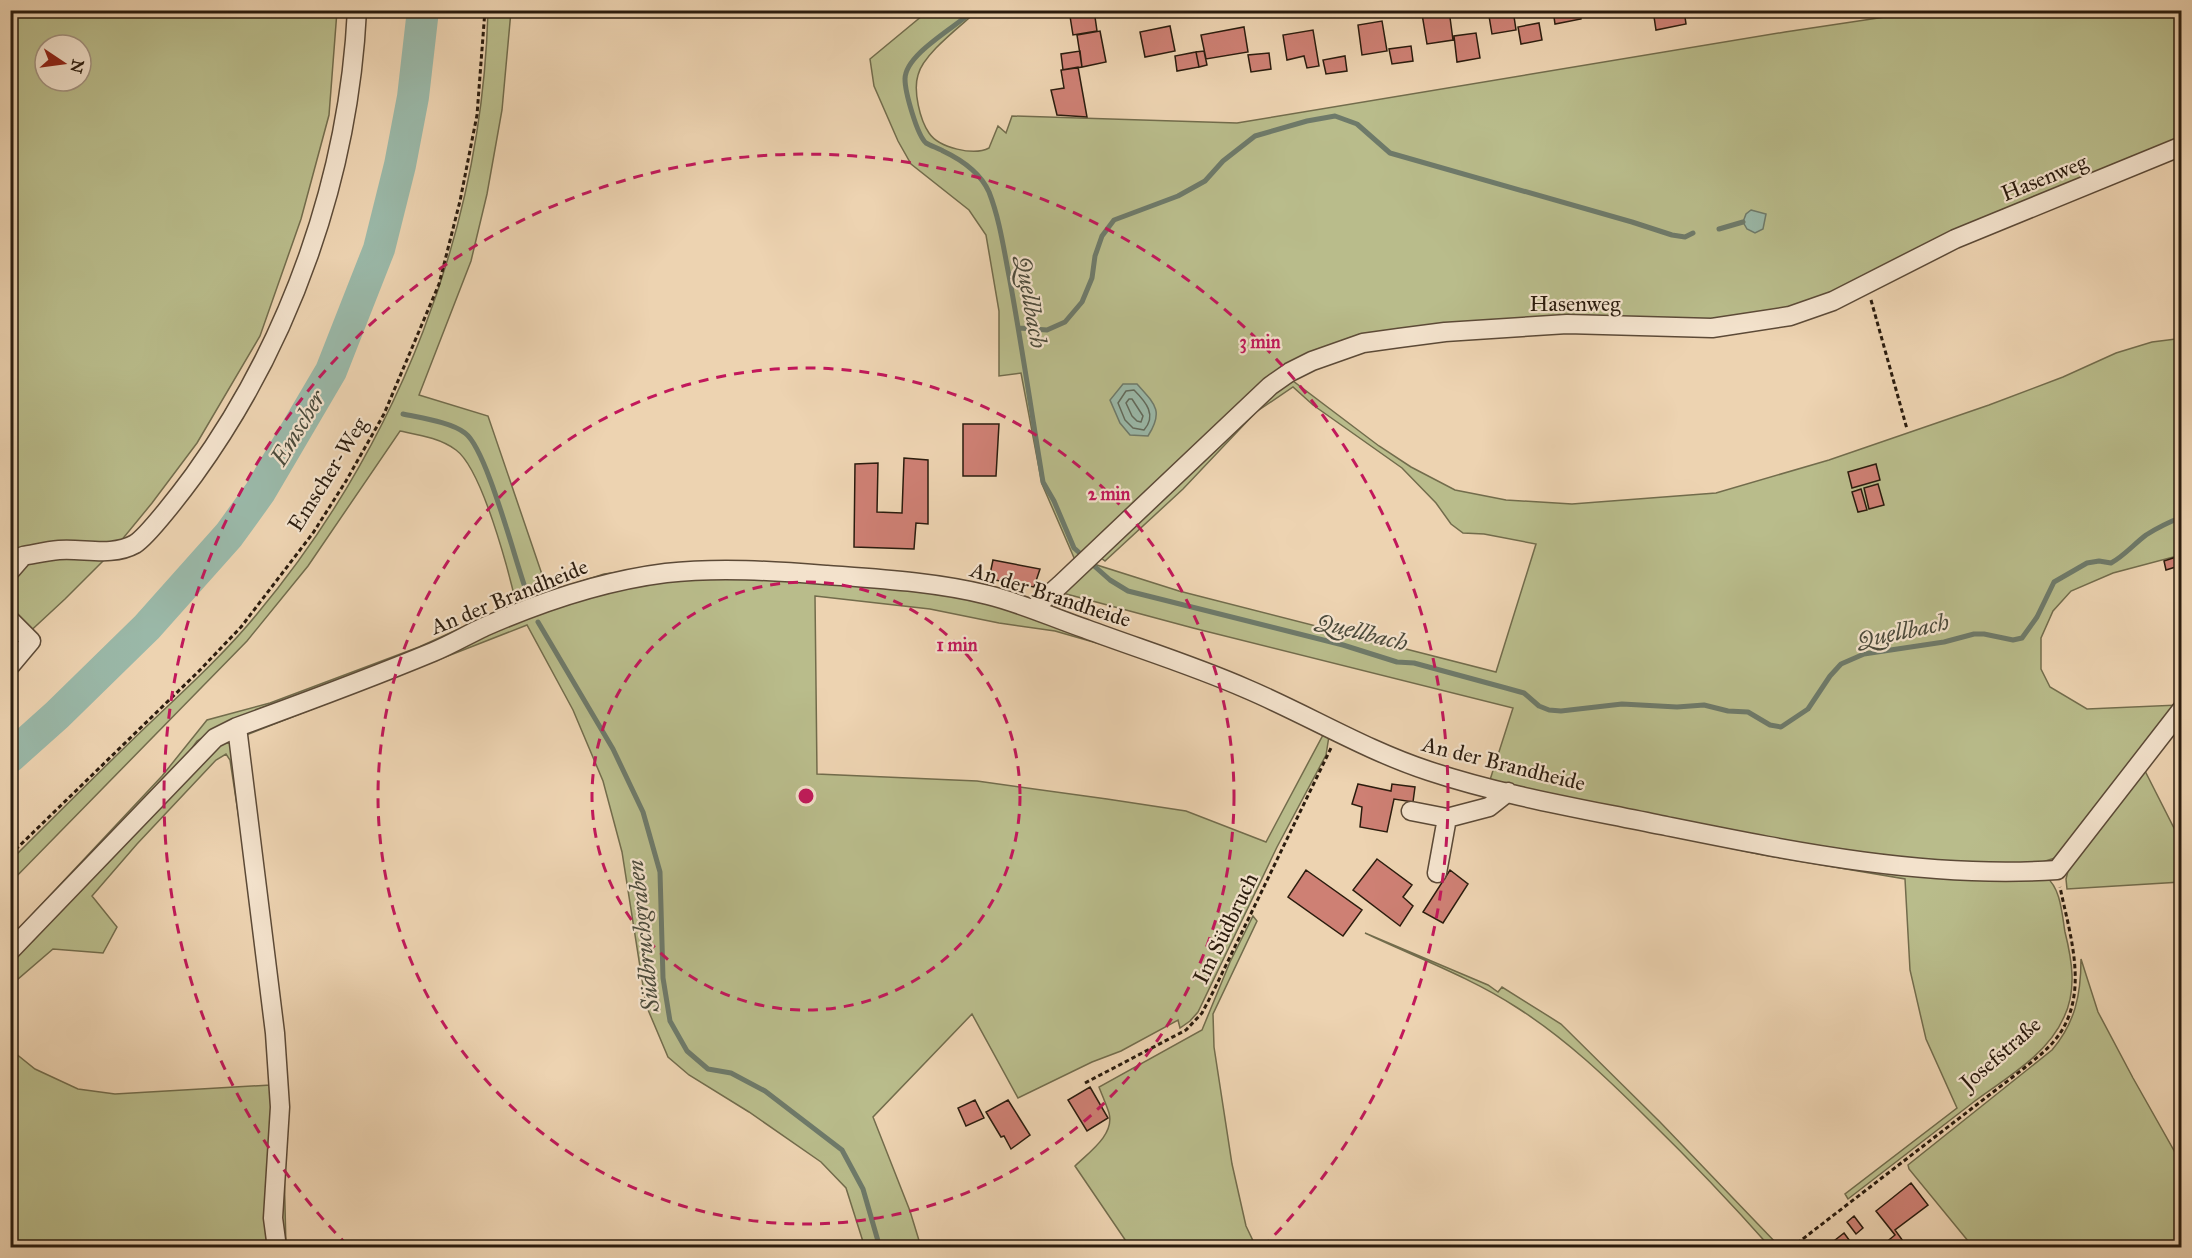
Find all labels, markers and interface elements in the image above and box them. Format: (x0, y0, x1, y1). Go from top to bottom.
north arrow (33, 33, 93, 93)
text: N (66, 58, 88, 75)
street label: Hasenweg (1997, 148, 2092, 207)
water label: Quellbach (1008, 252, 1054, 351)
street label: Hasenweg (1530, 290, 1621, 317)
text: 3 min (1240, 331, 1281, 354)
water label: Emscher (263, 383, 333, 472)
street label: Emscher-Weg (282, 412, 374, 536)
text: 2 min (1088, 483, 1131, 505)
street label: An der Brandheide (426, 553, 592, 641)
street label: An der Brandheide (966, 556, 1134, 633)
water label: Quellbach (1312, 606, 1411, 658)
water label: Quellbach (1853, 607, 1952, 656)
text: 1 min (937, 634, 978, 656)
street label: An der Brandheide (1419, 730, 1588, 797)
centre of rings (796, 786, 816, 806)
water label: Südbruchgraben (620, 858, 666, 1015)
street label: Im Südbruch (1187, 868, 1264, 988)
street label: Josefstraße (1953, 1011, 2046, 1097)

